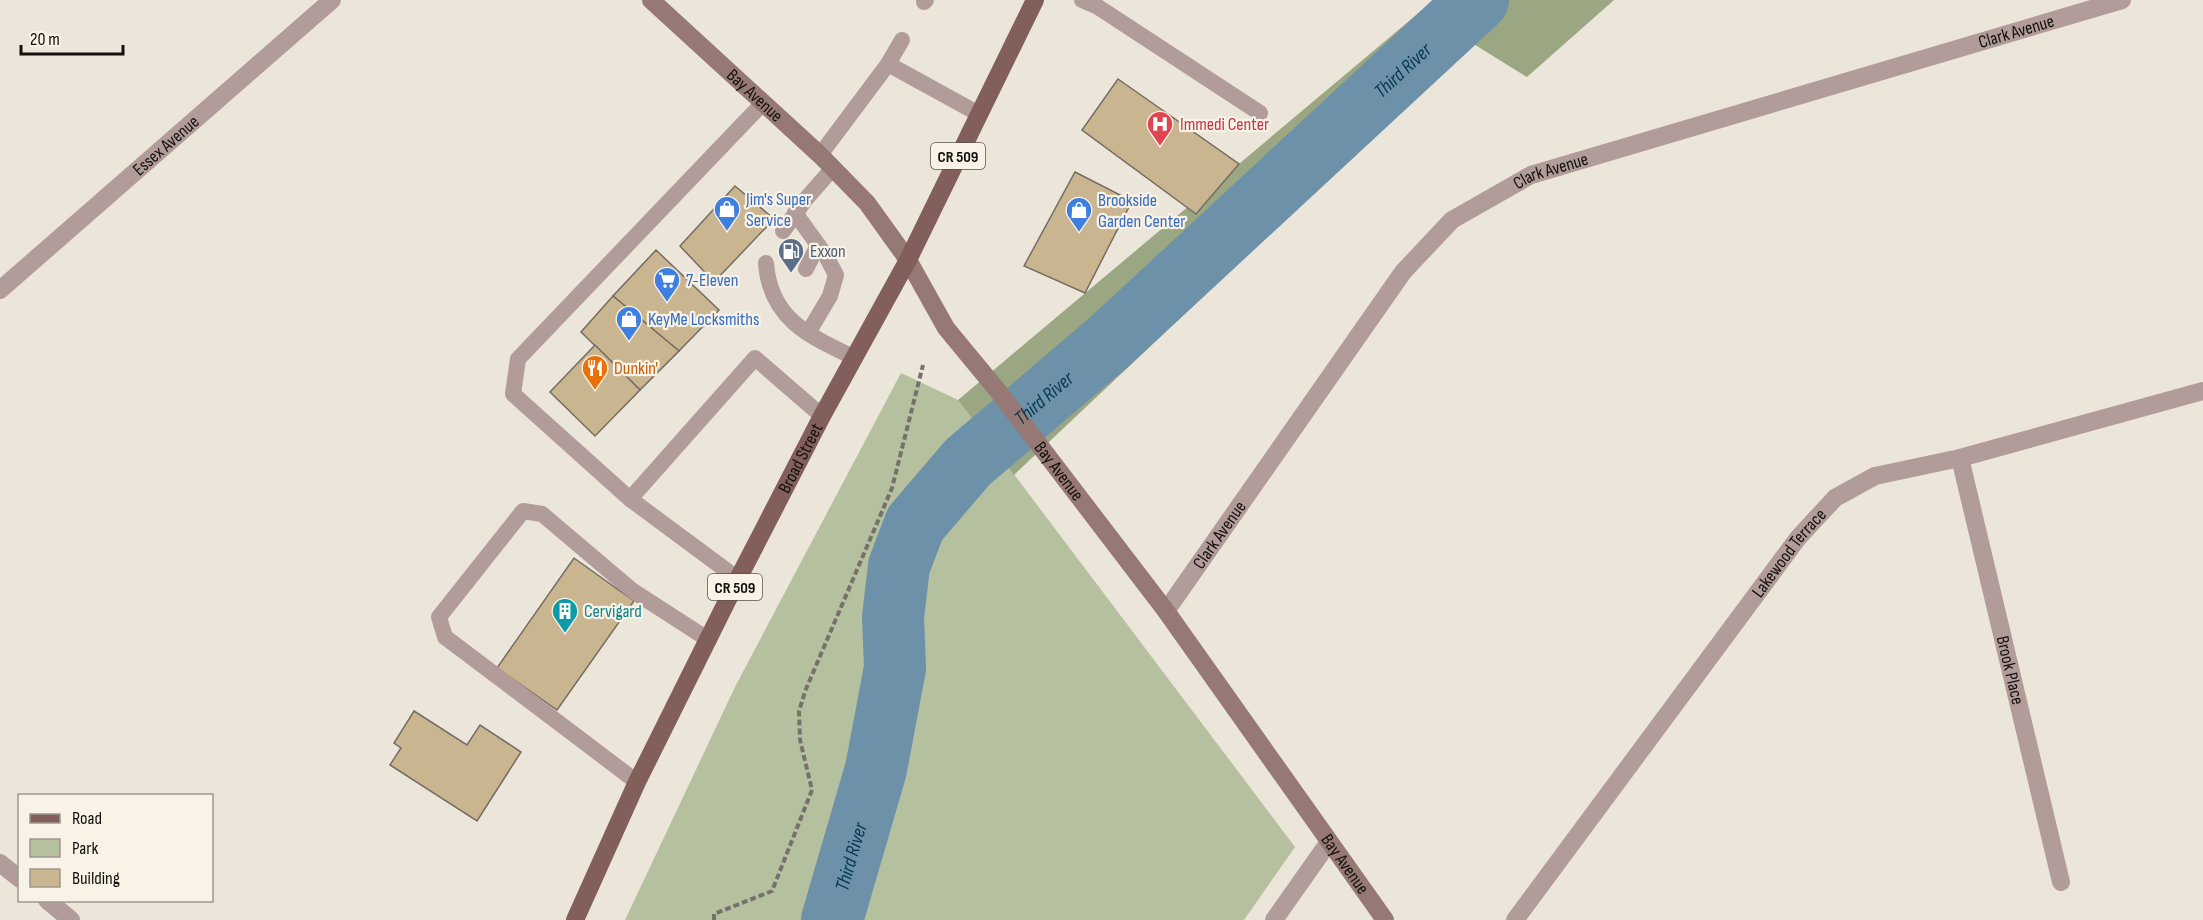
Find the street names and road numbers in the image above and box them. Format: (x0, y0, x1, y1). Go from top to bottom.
street label: Clark Avenue (1976, 11, 2057, 53)
street label: Bay Avenue (722, 65, 787, 127)
street label: Essex Avenue (129, 111, 203, 180)
road number: CR 509 (931, 143, 985, 169)
street label: Clark Avenue (1510, 149, 1591, 194)
street label: Broad Street (774, 419, 828, 497)
street label: Bay Avenue (1029, 438, 1088, 505)
street label: Clark Avenue (1189, 497, 1251, 573)
street label: Lakewood Terrace (1748, 505, 1831, 602)
road number: CR 509 (708, 574, 762, 600)
street label: Brook Place (1992, 634, 2028, 707)
street label: Bay Avenue (1316, 830, 1373, 898)

